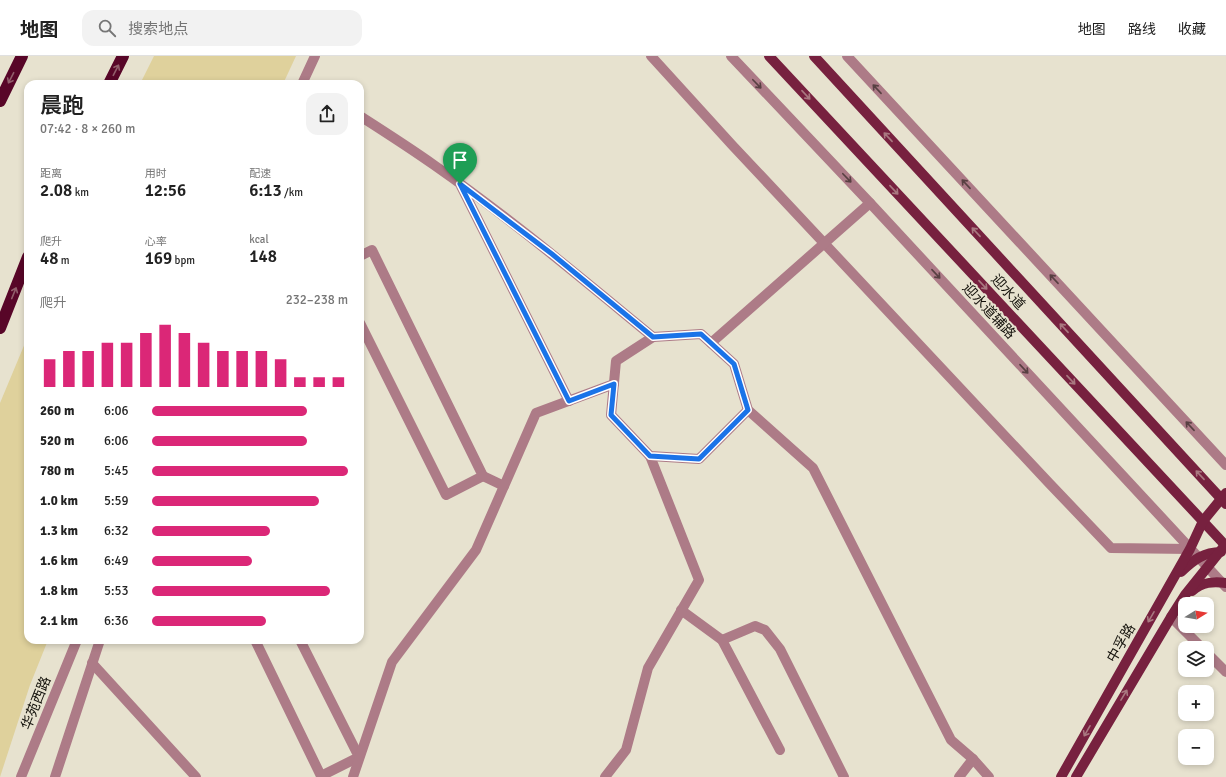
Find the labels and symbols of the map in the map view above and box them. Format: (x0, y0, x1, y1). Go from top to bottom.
one-way arrow (113, 64, 120, 76)
one-way arrow (7, 72, 14, 84)
one-way arrow (753, 79, 762, 89)
one-way arrow (872, 84, 882, 94)
one-way arrow (801, 90, 810, 100)
one-way arrow (883, 132, 893, 142)
pin (443, 143, 477, 184)
one-way arrow (842, 173, 851, 183)
one-way arrow (961, 179, 970, 189)
one-way arrow (889, 185, 899, 195)
one-way arrow (971, 227, 981, 237)
one-way arrow (931, 268, 940, 279)
street label: 迎水道 (987, 271, 1029, 313)
one-way arrow (1049, 274, 1059, 284)
street label: 迎水道辅路 (959, 280, 1019, 342)
one-way arrow (978, 280, 987, 290)
one-way arrow (11, 287, 18, 299)
one-way arrow (1059, 323, 1069, 333)
one-way arrow (1019, 364, 1029, 374)
one-way arrow (1066, 375, 1076, 385)
one-way arrow (1185, 421, 1195, 431)
one-way arrow (1195, 470, 1204, 480)
north arrow (1178, 597, 1214, 633)
one-way arrow (1147, 611, 1155, 623)
street label: 中孚路 (1103, 621, 1139, 665)
street label: 华苑西路 (18, 674, 54, 732)
one-way arrow (1121, 689, 1129, 701)
one-way arrow (1083, 724, 1091, 736)

